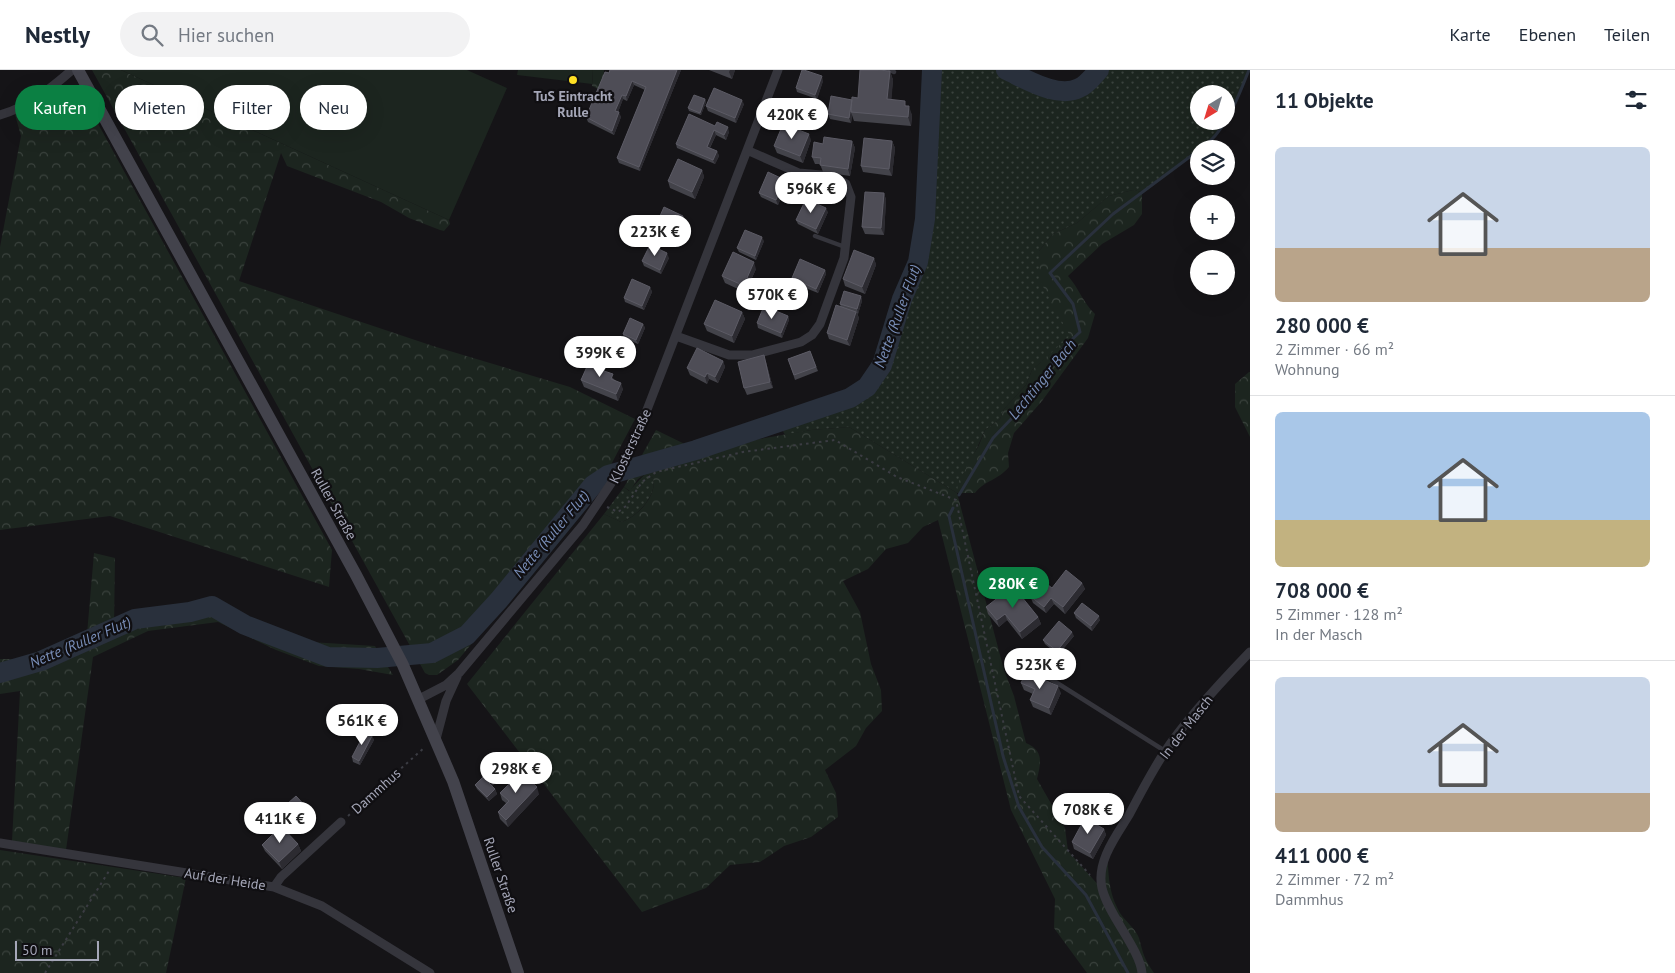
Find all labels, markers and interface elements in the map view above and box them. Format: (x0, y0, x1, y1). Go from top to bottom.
search box (120, 12, 470, 57)
text: Nestly (25, 19, 90, 50)
icon: search (138, 21, 166, 49)
text: Hier suchen (178, 23, 274, 47)
text: Karte (1450, 23, 1491, 46)
text: Ebenen (1519, 23, 1576, 46)
text: Teilen (1604, 23, 1650, 46)
marker: TuS Eintracht Rulle (567, 74, 579, 86)
chip: Kaufen (15, 85, 105, 130)
chip: Mieten (115, 85, 204, 130)
chip: Filter (214, 85, 290, 130)
chip: Neu (300, 85, 367, 130)
north arrow (1190, 85, 1235, 130)
map controls (1190, 85, 1235, 295)
icon: filters (1622, 86, 1650, 114)
place label: TuS Eintracht Rulle (533, 87, 613, 121)
text: 11 Objekte (1275, 87, 1374, 114)
pin: 420K € (751, 98, 833, 140)
text: 420K € (767, 104, 817, 124)
button: layers (1190, 140, 1235, 185)
pin: 596K € (770, 172, 852, 214)
text: 596K € (786, 178, 836, 198)
icon: home (1418, 179, 1508, 269)
button: + (1190, 195, 1235, 240)
pin: 223K € (614, 214, 696, 257)
text: 223K € (630, 221, 680, 241)
button: − (1190, 250, 1235, 295)
water label: Nette (Ruller Flut) (870, 262, 924, 370)
pin: 570K € (731, 278, 813, 320)
text: 570K € (747, 284, 797, 304)
text: 280 000 € (1275, 312, 1369, 339)
water label: Lechtinger Bach (1004, 335, 1080, 423)
pin: 399K € (559, 336, 641, 378)
text: 2 Zimmer · 66 m² (1275, 339, 1394, 359)
text: 399K € (575, 342, 625, 362)
text: Wohnung (1275, 359, 1340, 379)
street label: Klosterstraße (605, 406, 655, 486)
icon: home (1418, 445, 1508, 535)
street label: Ruller Straße (307, 465, 361, 543)
water label: Nette (Ruller Flut) (509, 486, 593, 582)
pin: 280K € (972, 566, 1054, 609)
text: 280K € (988, 573, 1038, 593)
text: 708 000 € (1275, 577, 1369, 604)
text: 5 Zimmer · 128 m² (1275, 604, 1403, 624)
water label: Nette (Ruller Flut) (26, 612, 134, 672)
text: In der Masch (1275, 624, 1362, 644)
pin: 523K € (999, 648, 1081, 690)
text: 523K € (1015, 654, 1065, 674)
street label: In der Masch (1155, 691, 1217, 763)
pin: 561K € (321, 704, 403, 746)
text: 561K € (337, 710, 387, 730)
icon: home (1418, 710, 1508, 800)
pin: 298K € (475, 752, 557, 794)
text: 298K € (491, 758, 541, 778)
street label: Dammhus (348, 764, 404, 818)
pin: 708K € (1047, 792, 1129, 835)
text: 708K € (1063, 799, 1113, 819)
pin: 411K € (239, 802, 321, 844)
text: 411K € (255, 808, 305, 828)
street label: Ruller Straße (480, 835, 522, 915)
text: 411 000 € (1275, 842, 1369, 869)
street label: Auf der Heide (183, 864, 267, 894)
text: 2 Zimmer · 72 m² (1275, 869, 1394, 889)
text: Dammhus (1275, 889, 1344, 909)
scale bar (15, 938, 99, 961)
text: 50 m (22, 941, 52, 959)

